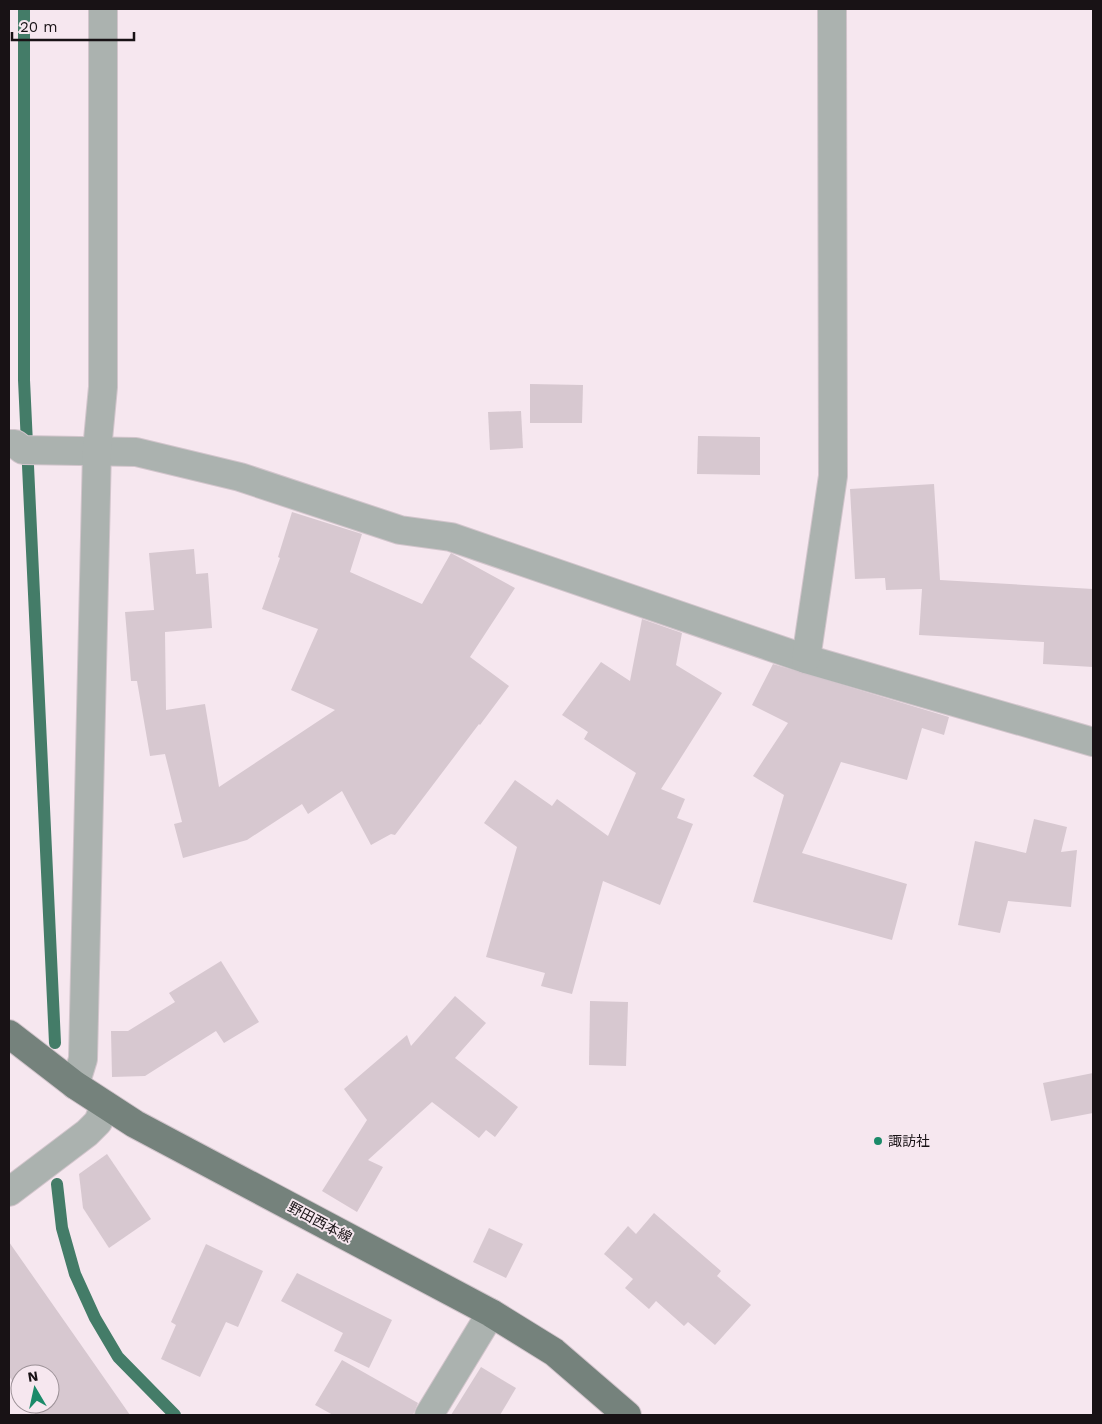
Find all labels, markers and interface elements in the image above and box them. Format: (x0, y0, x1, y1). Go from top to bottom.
scale bar (12, 10, 135, 42)
text: 20 m (20, 18, 58, 36)
place label: 諏訪社 (888, 1133, 930, 1149)
marker: 諏訪社 (872, 1135, 884, 1147)
street label: 野田西本線 (285, 1199, 355, 1245)
north arrow (10, 1364, 60, 1414)
text: N (27, 1367, 39, 1385)

